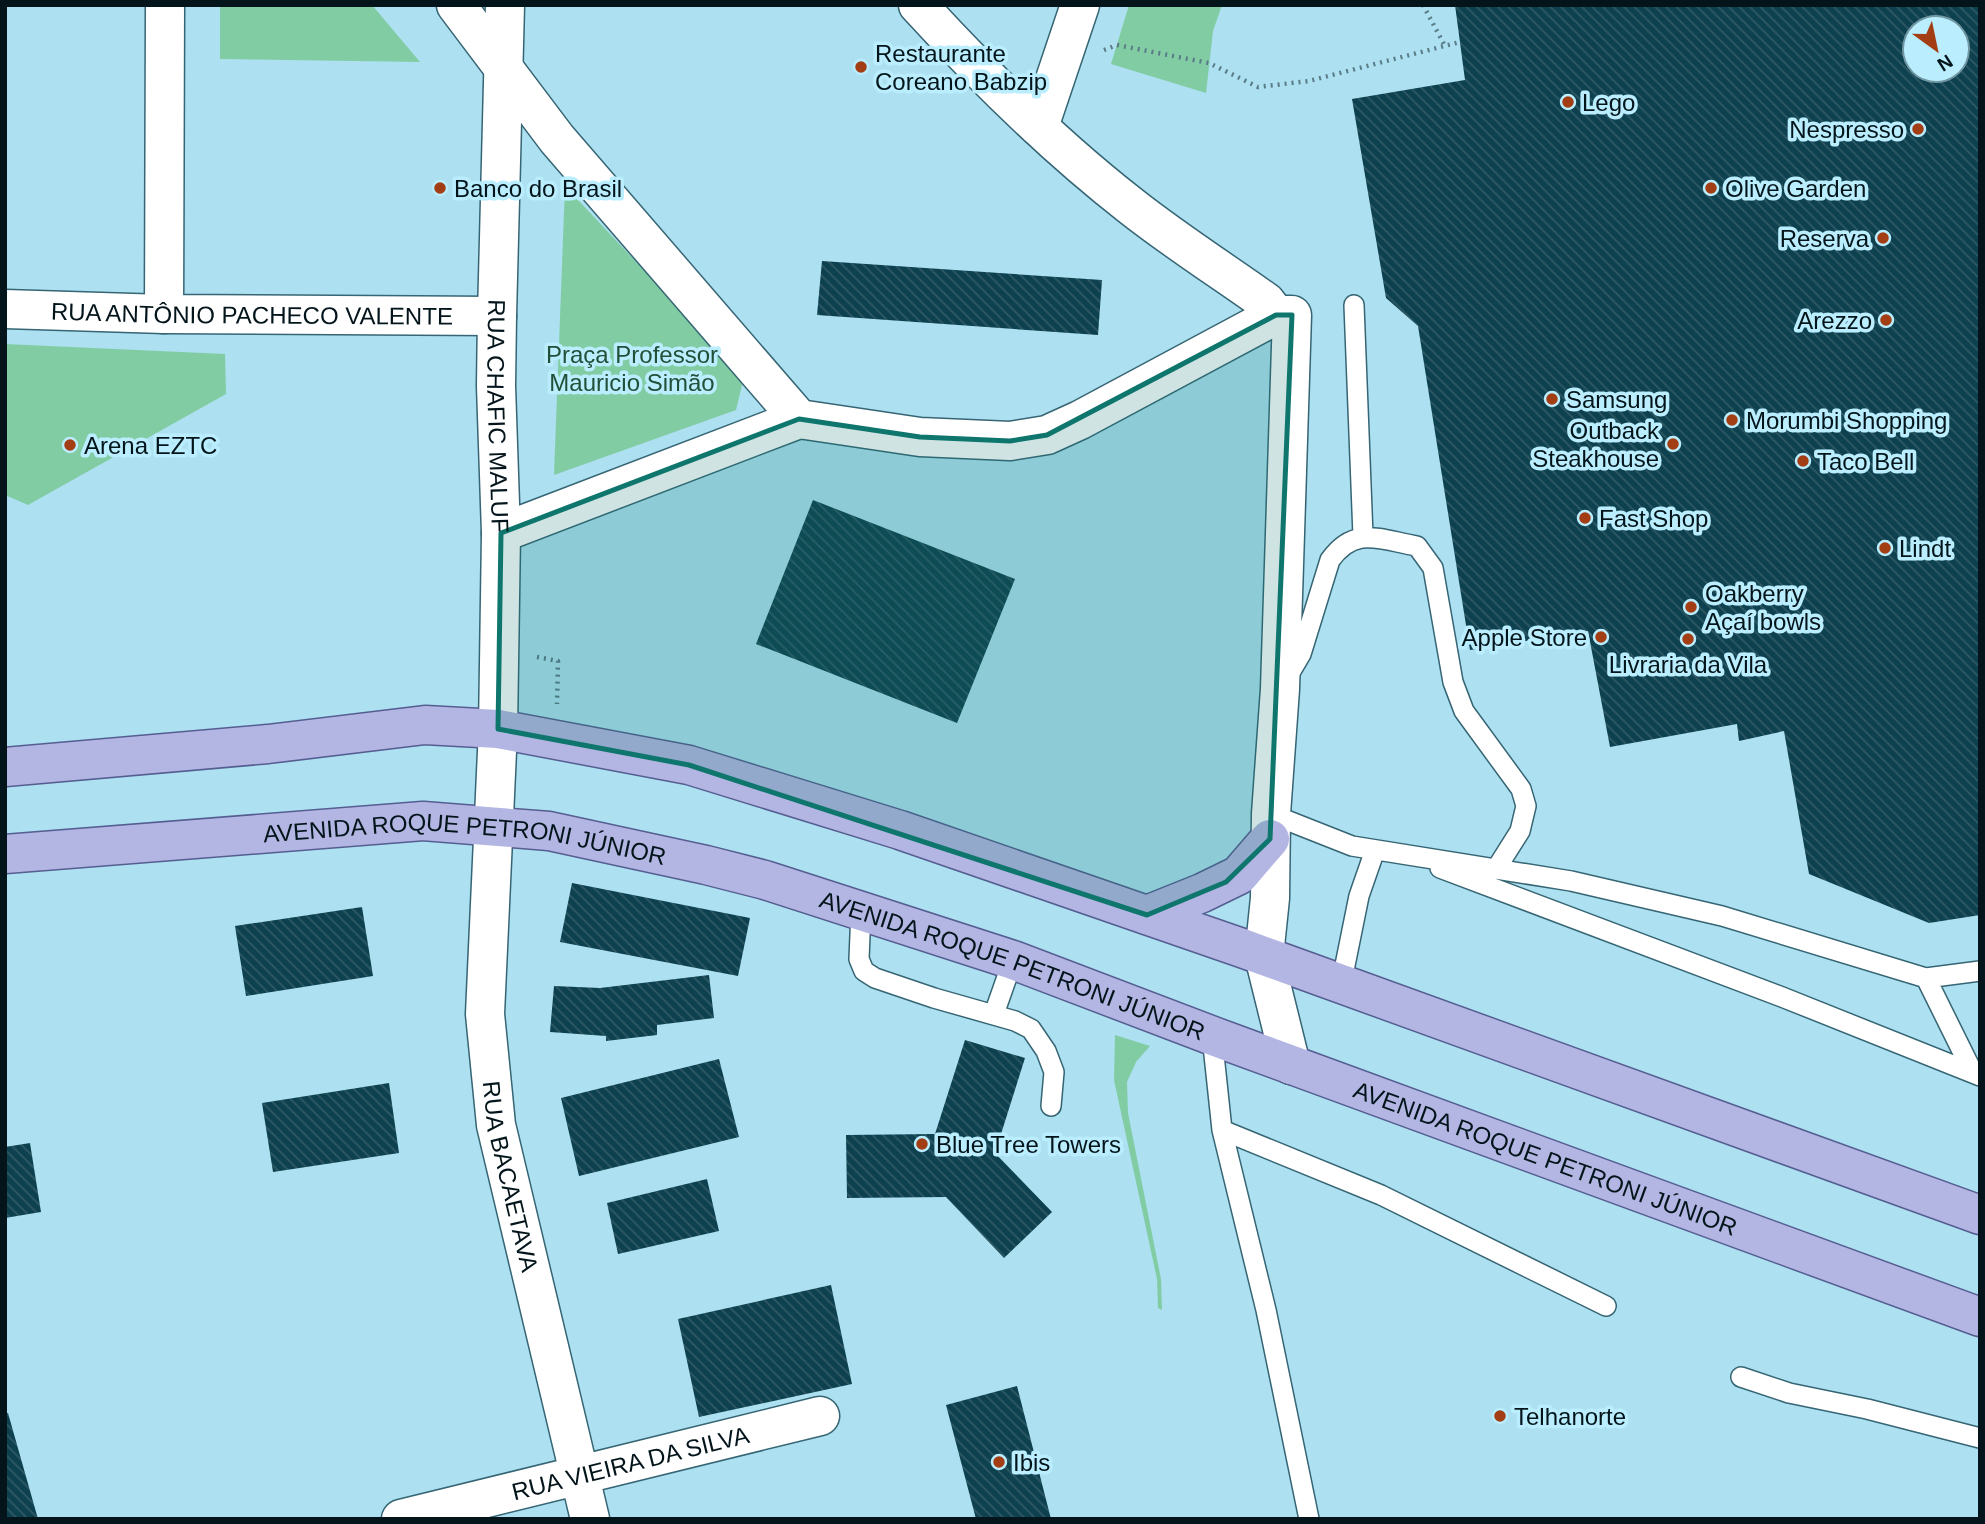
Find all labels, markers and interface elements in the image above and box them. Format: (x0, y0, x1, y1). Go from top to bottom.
north arrow (1901, 14, 1971, 84)
place label: Restaurante Coreano Babzip (875, 40, 1047, 95)
text: N (1934, 50, 1956, 75)
marker: Restaurante Coreano Babzip (853, 59, 869, 75)
place label: Lego (1582, 89, 1635, 116)
marker: Lego (1560, 94, 1576, 110)
place label: Nespresso (1789, 116, 1904, 143)
marker: Nespresso (1910, 121, 1926, 137)
place label: Banco do Brasil (454, 175, 622, 202)
place label: Olive Garden (1725, 175, 1866, 202)
marker: Banco do Brasil (432, 180, 448, 196)
marker: Olive Garden (1703, 180, 1719, 196)
place label: Reserva (1780, 225, 1870, 252)
marker: Reserva (1875, 230, 1891, 246)
street label: RUA ANTÔNIO PACHECO VALENTE (51, 297, 453, 329)
street label: RUA CHAFIC MALUF (482, 299, 514, 533)
place label: Arezzo (1797, 307, 1872, 334)
marker: Arezzo (1878, 312, 1894, 328)
park label: Praça Professor Mauricio Simão (546, 341, 718, 396)
place label: Samsung (1566, 386, 1667, 413)
marker: Samsung (1544, 391, 1560, 407)
place label: Morumbi Shopping (1746, 407, 1947, 434)
marker: Morumbi Shopping (1724, 412, 1740, 428)
place label: Outback Steakhouse (1532, 417, 1660, 472)
place label: Arena EZTC (84, 432, 217, 459)
marker: Outback Steakhouse (1665, 436, 1681, 452)
marker: Arena EZTC (62, 437, 78, 453)
place label: Taco Bell (1817, 448, 1914, 475)
marker: Taco Bell (1795, 453, 1811, 469)
place label: Fast Shop (1599, 505, 1708, 532)
marker: Fast Shop (1577, 510, 1593, 526)
place label: Lindt (1899, 535, 1951, 562)
marker: Lindt (1877, 540, 1893, 556)
place label: Oakberry Açaí bowls (1705, 580, 1821, 635)
marker: Oakberry Açaí bowls (1683, 599, 1699, 615)
place label: Apple Store (1462, 624, 1587, 651)
marker: Apple Store (1593, 629, 1609, 645)
marker: Livraria da Vila (1680, 631, 1696, 647)
place label: Livraria da Vila (1609, 651, 1768, 678)
street label: AVENIDA ROQUE PETRONI JÚNIOR (262, 807, 669, 869)
street label: AVENIDA ROQUE PETRONI JÚNIOR (817, 885, 1209, 1045)
street label: AVENIDA ROQUE PETRONI JÚNIOR (1350, 1075, 1741, 1240)
street label: RUA BACAETAVA (478, 1079, 544, 1274)
place label: Blue Tree Towers (936, 1131, 1121, 1158)
marker: Blue Tree Towers (914, 1136, 930, 1152)
place label: Telhanorte (1514, 1403, 1626, 1430)
marker: Telhanorte (1492, 1408, 1508, 1424)
street label: RUA VIEIRA DA SILVA (509, 1421, 752, 1505)
place label: Ibis (1013, 1449, 1050, 1476)
marker: Ibis (991, 1454, 1007, 1470)

